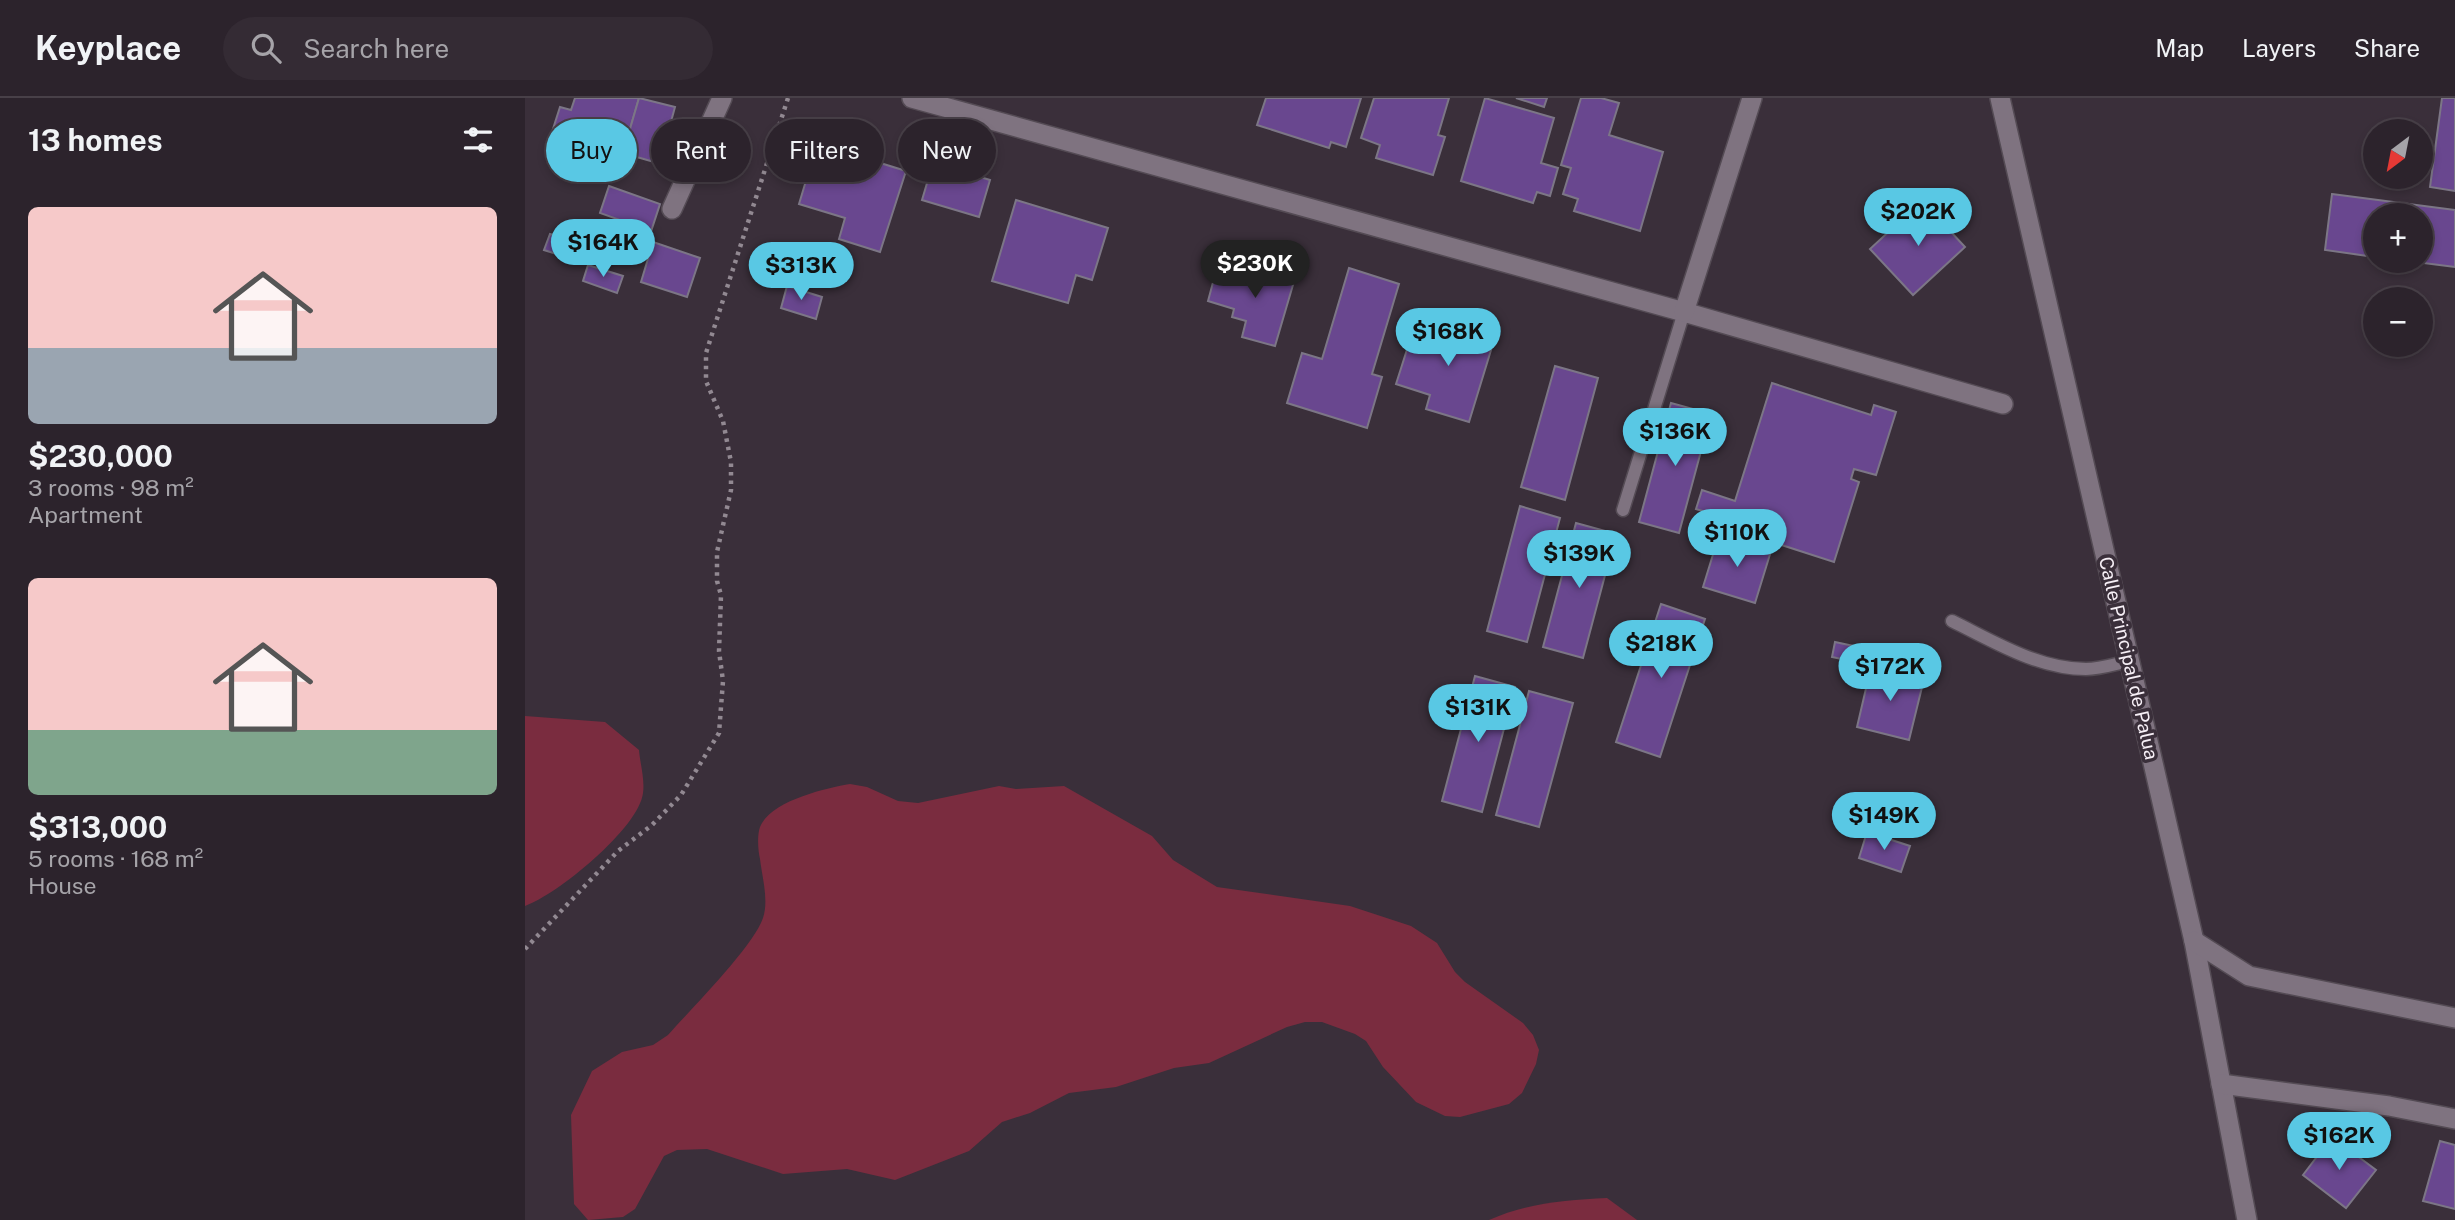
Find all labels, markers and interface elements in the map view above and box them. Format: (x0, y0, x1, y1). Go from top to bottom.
search box (223, 17, 713, 80)
text: Keyplace (35, 29, 181, 67)
icon: search (247, 29, 285, 67)
text: Search here (303, 33, 449, 64)
text: Map (2155, 34, 2204, 62)
text: Layers (2242, 34, 2316, 62)
text: Share (2354, 34, 2420, 62)
chip: Buy (546, 119, 637, 182)
chip: Rent (651, 119, 751, 182)
chip: Filters (765, 119, 884, 182)
chip: New (898, 119, 996, 182)
north arrow (2363, 119, 2433, 189)
map controls (2363, 119, 2433, 357)
icon: filters (459, 121, 497, 159)
text: 13 homes (28, 122, 163, 158)
pin: $202K (1869, 188, 1967, 248)
text: $202K (1880, 197, 1956, 224)
button: + (2363, 203, 2433, 273)
pin: $164K (554, 220, 652, 279)
text: $164K (567, 228, 639, 255)
pin: $230K (1206, 240, 1304, 300)
pin: $313K (752, 242, 850, 302)
text: $230K (1217, 249, 1293, 276)
text: $313K (765, 251, 837, 278)
icon: home (200, 253, 326, 379)
button: − (2363, 287, 2433, 357)
pin: $168K (1399, 308, 1497, 368)
text: $168K (1412, 317, 1484, 344)
pin: $136K (1626, 408, 1724, 468)
text: $136K (1639, 417, 1711, 444)
text: $230,000 (28, 438, 173, 474)
text: 3 rooms · 98 m² (28, 474, 194, 501)
text: Apartment (28, 501, 143, 528)
pin: $110K (1688, 510, 1786, 569)
text: $110K (1704, 518, 1770, 545)
pin: $139K (1530, 531, 1628, 590)
text: $139K (1543, 539, 1615, 566)
street label: Calle Principal de Palua (2095, 554, 2163, 762)
pin: $218K (1612, 620, 1710, 680)
icon: home (200, 624, 326, 750)
text: $218K (1625, 629, 1697, 656)
pin: $172K (1841, 644, 1939, 703)
text: $172K (1854, 652, 1926, 679)
pin: $131K (1429, 684, 1527, 744)
text: $131K (1444, 693, 1512, 720)
pin: $149K (1835, 792, 1933, 852)
text: $149K (1848, 801, 1920, 828)
text: $313,000 (28, 809, 167, 845)
text: 5 rooms · 168 m² (28, 845, 203, 872)
text: House (28, 872, 96, 899)
pin: $162K (2290, 1112, 2388, 1172)
text: $162K (2303, 1121, 2375, 1148)

